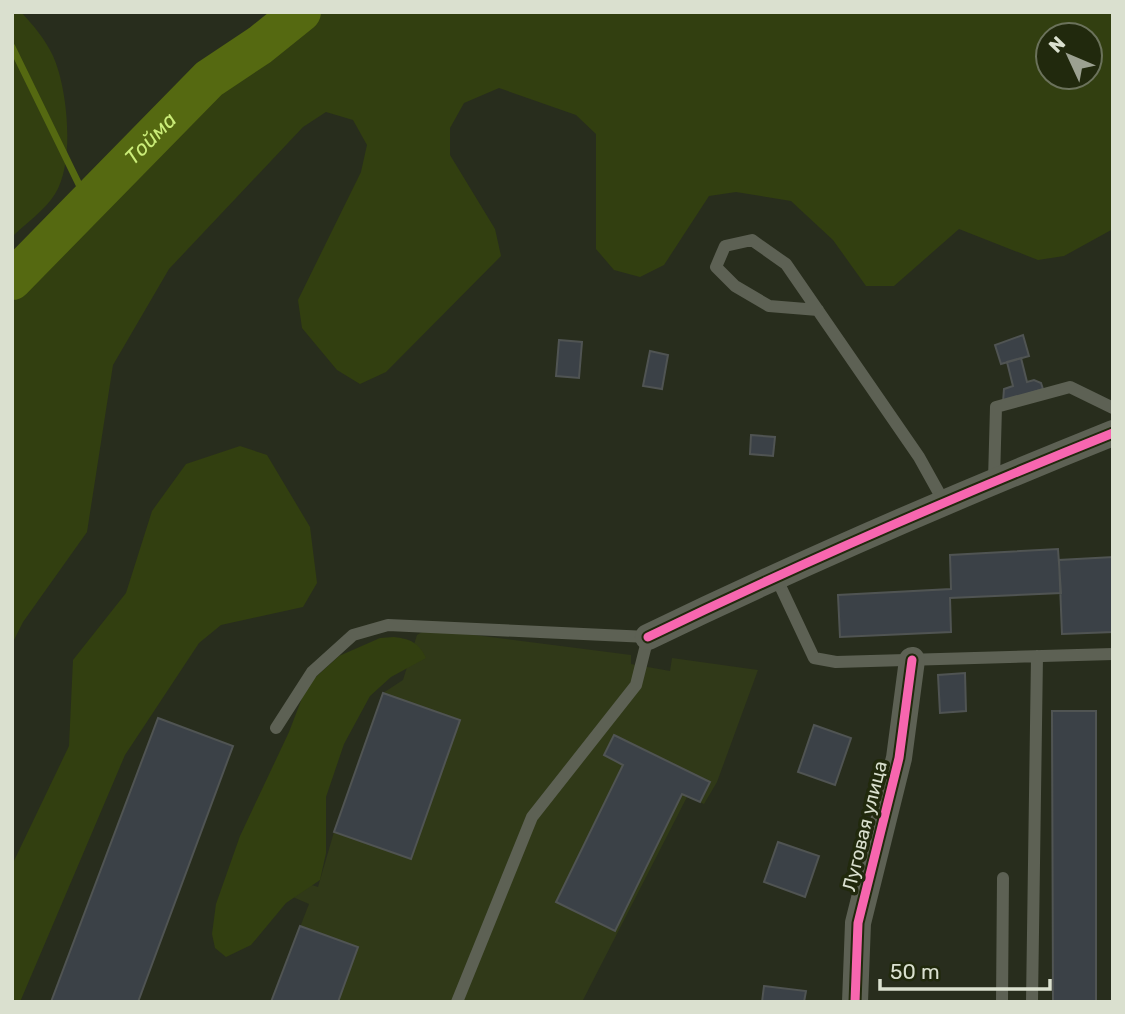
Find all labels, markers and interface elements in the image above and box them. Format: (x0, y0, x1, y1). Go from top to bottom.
north arrow (1034, 21, 1104, 91)
text: N (1044, 32, 1070, 57)
water label: Тойма (119, 107, 181, 170)
street label: Луговая улица (837, 759, 892, 894)
scale bar (880, 948, 1050, 992)
text: 50 m (890, 959, 940, 984)

